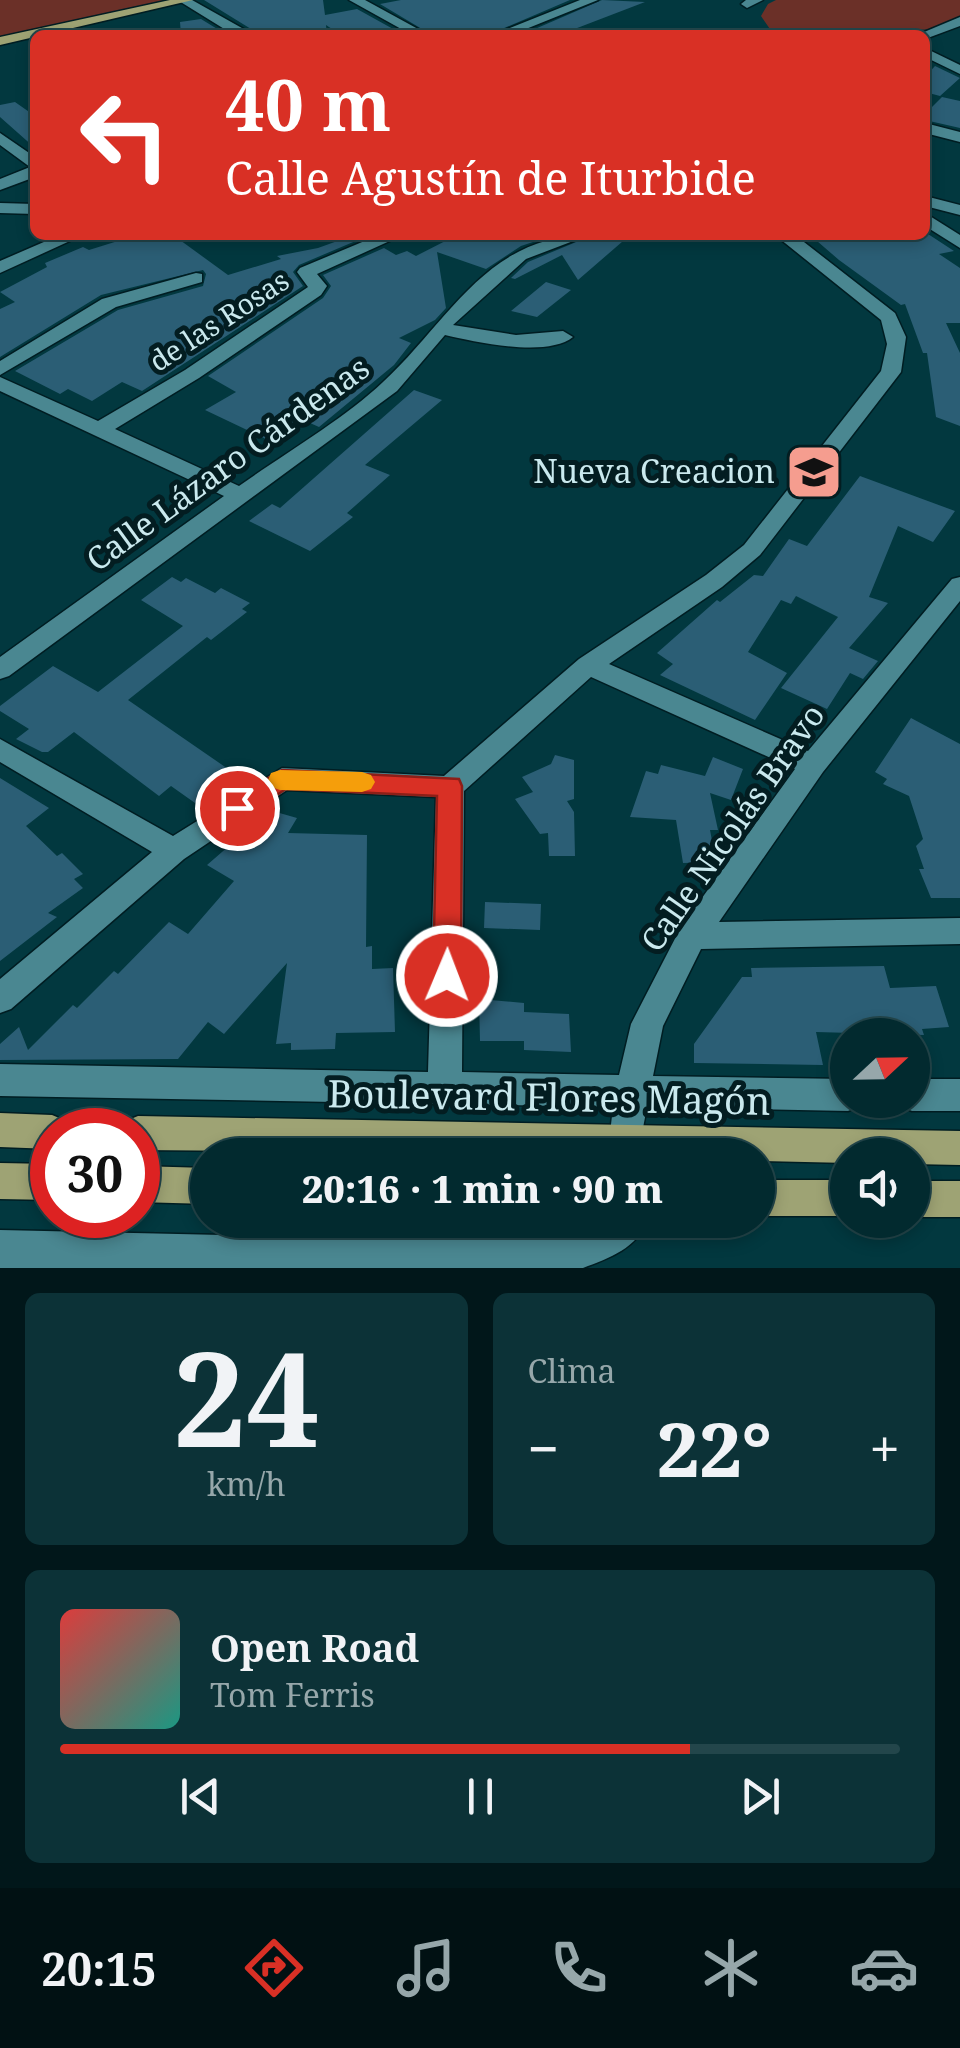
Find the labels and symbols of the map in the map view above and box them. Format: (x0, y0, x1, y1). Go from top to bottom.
street label: de las Rosas (141, 261, 296, 379)
street label: Calle Lázaro Cárdenas (77, 346, 377, 580)
school or university icon: Nueva Creacion (784, 442, 844, 502)
place label: Nueva Creacion (533, 449, 775, 492)
street label: Calle Nicolás Bravo (630, 695, 833, 959)
pin (195, 766, 280, 851)
position arrow (395, 924, 499, 1028)
north arrow (830, 1018, 930, 1118)
street label: Boulevard Flores Magón (327, 1066, 771, 1126)
speed limit sign: 30 (30, 1108, 160, 1238)

